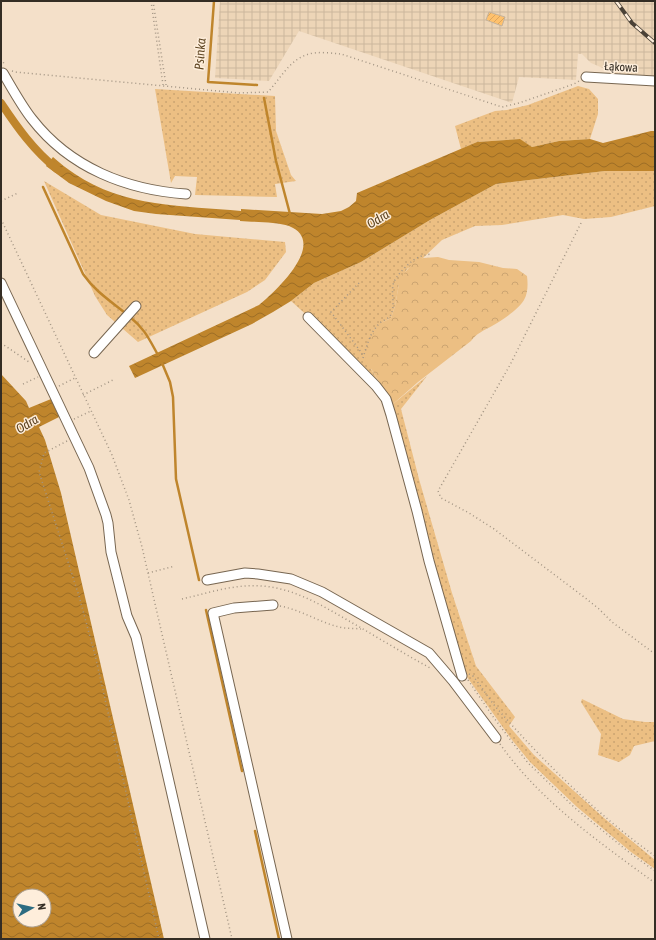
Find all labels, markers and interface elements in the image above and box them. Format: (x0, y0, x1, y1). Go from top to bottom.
water label: Psinka (191, 38, 209, 70)
street label: Łąkowa (604, 59, 638, 75)
water label: Odra (364, 207, 392, 231)
water label: Odra (13, 412, 41, 436)
north arrow (12, 888, 52, 928)
text: N (36, 903, 48, 911)

